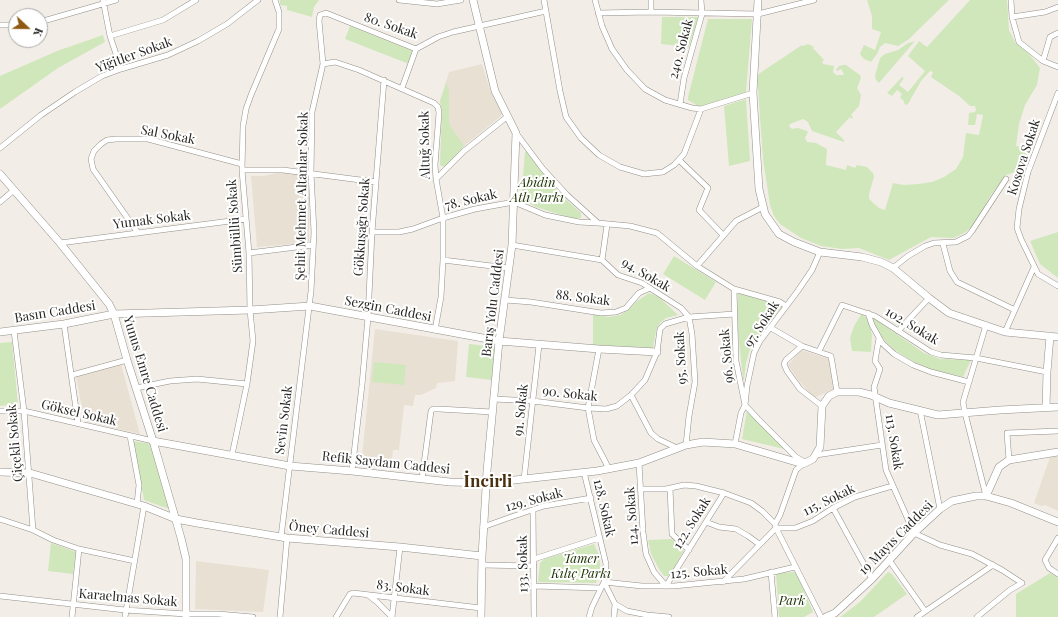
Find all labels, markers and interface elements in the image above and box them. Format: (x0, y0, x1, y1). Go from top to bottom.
north arrow (8, 8, 48, 48)
street label: 80. Sokak (362, 10, 420, 42)
street label: 240. Sokak (665, 17, 697, 81)
text: K (30, 26, 47, 39)
street label: Yiğitler Sokak (94, 34, 174, 76)
street label: Altuğ Sokak (417, 110, 433, 180)
street label: Şehit Mehmet Altanlar Sokak (293, 111, 311, 281)
street label: Kosova Sokak (1004, 117, 1044, 197)
street label: Sal Sokak (139, 122, 197, 148)
park label: Abidin Atlı Parkı (510, 175, 564, 206)
street label: Gökkuşağı Sokak (351, 177, 373, 277)
street label: Sümbüllü Sokak (224, 179, 246, 273)
street label: 78. Sokak (443, 186, 499, 214)
street label: Yumak Sokak (112, 208, 192, 232)
street label: Barış Yolu Caddesi (479, 248, 507, 358)
street label: 94. Sokak (619, 255, 673, 295)
street label: 88. Sokak (555, 287, 611, 309)
street label: Sezgin Caddesi (343, 293, 433, 325)
street label: Basın Caddesi (13, 298, 97, 326)
street label: 97. Sokak (741, 298, 783, 350)
street label: 102. Sokak (882, 304, 942, 348)
street label: Yunus Emre Caddesi (120, 314, 170, 434)
street label: 96. Sokak (717, 328, 737, 384)
street label: 95. Sokak (672, 331, 690, 385)
street label: 91. Sokak (510, 383, 532, 437)
street label: 90. Sokak (542, 383, 598, 405)
street label: Sevin Sokak (272, 385, 296, 455)
street label: Göksel Sokak (40, 397, 118, 429)
street label: Çiçekli Sokak (4, 404, 26, 482)
street label: 113. Sokak (882, 413, 906, 471)
street label: Refik Saydam Caddesi (321, 449, 451, 477)
district label: İncirli (464, 472, 512, 492)
street label: 128. Sokak (590, 478, 618, 538)
street label: 115. Sokak (800, 481, 858, 519)
street label: 129. Sokak (504, 485, 564, 515)
street label: 124. Sokak (622, 486, 642, 546)
street label: 122. Sokak (670, 494, 714, 552)
street label: 19 Mayıs Caddesi (856, 498, 936, 578)
street label: Öney Caddesi (288, 519, 370, 541)
street label: 133. Sokak (515, 535, 531, 593)
park label: Tamer Kılıç Parkı (551, 551, 611, 582)
street label: 125. Sokak (670, 562, 728, 582)
street label: 83. Sokak (375, 577, 431, 599)
street label: Karaelmas Sokak (78, 586, 178, 610)
park label: Park (779, 593, 805, 609)

